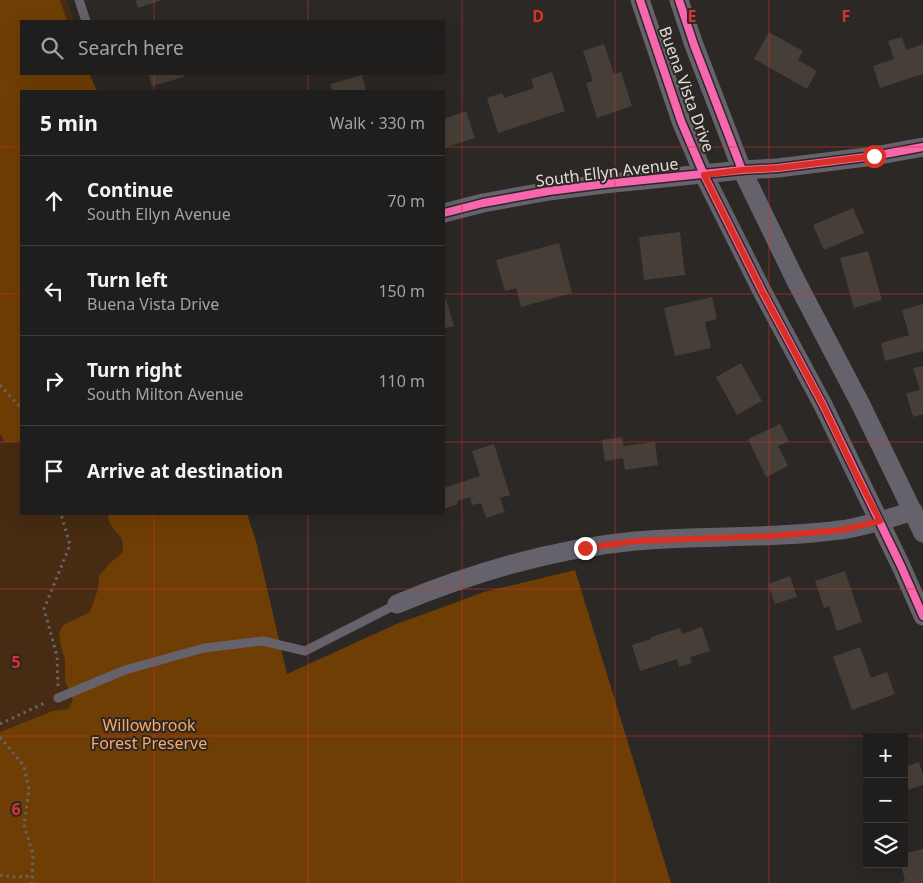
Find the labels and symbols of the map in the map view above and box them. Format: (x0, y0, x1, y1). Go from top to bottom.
text: D (532, 5, 544, 27)
text: E (688, 5, 697, 27)
text: F (842, 5, 850, 27)
street label: Buena Vista Drive (654, 23, 720, 155)
route start (863, 145, 886, 168)
street label: South Ellyn Avenue (534, 152, 680, 192)
route end (574, 537, 597, 560)
text: 5 (11, 651, 21, 673)
park label: Willowbrook Forest Preserve (91, 714, 207, 754)
text: 6 (11, 798, 21, 820)

